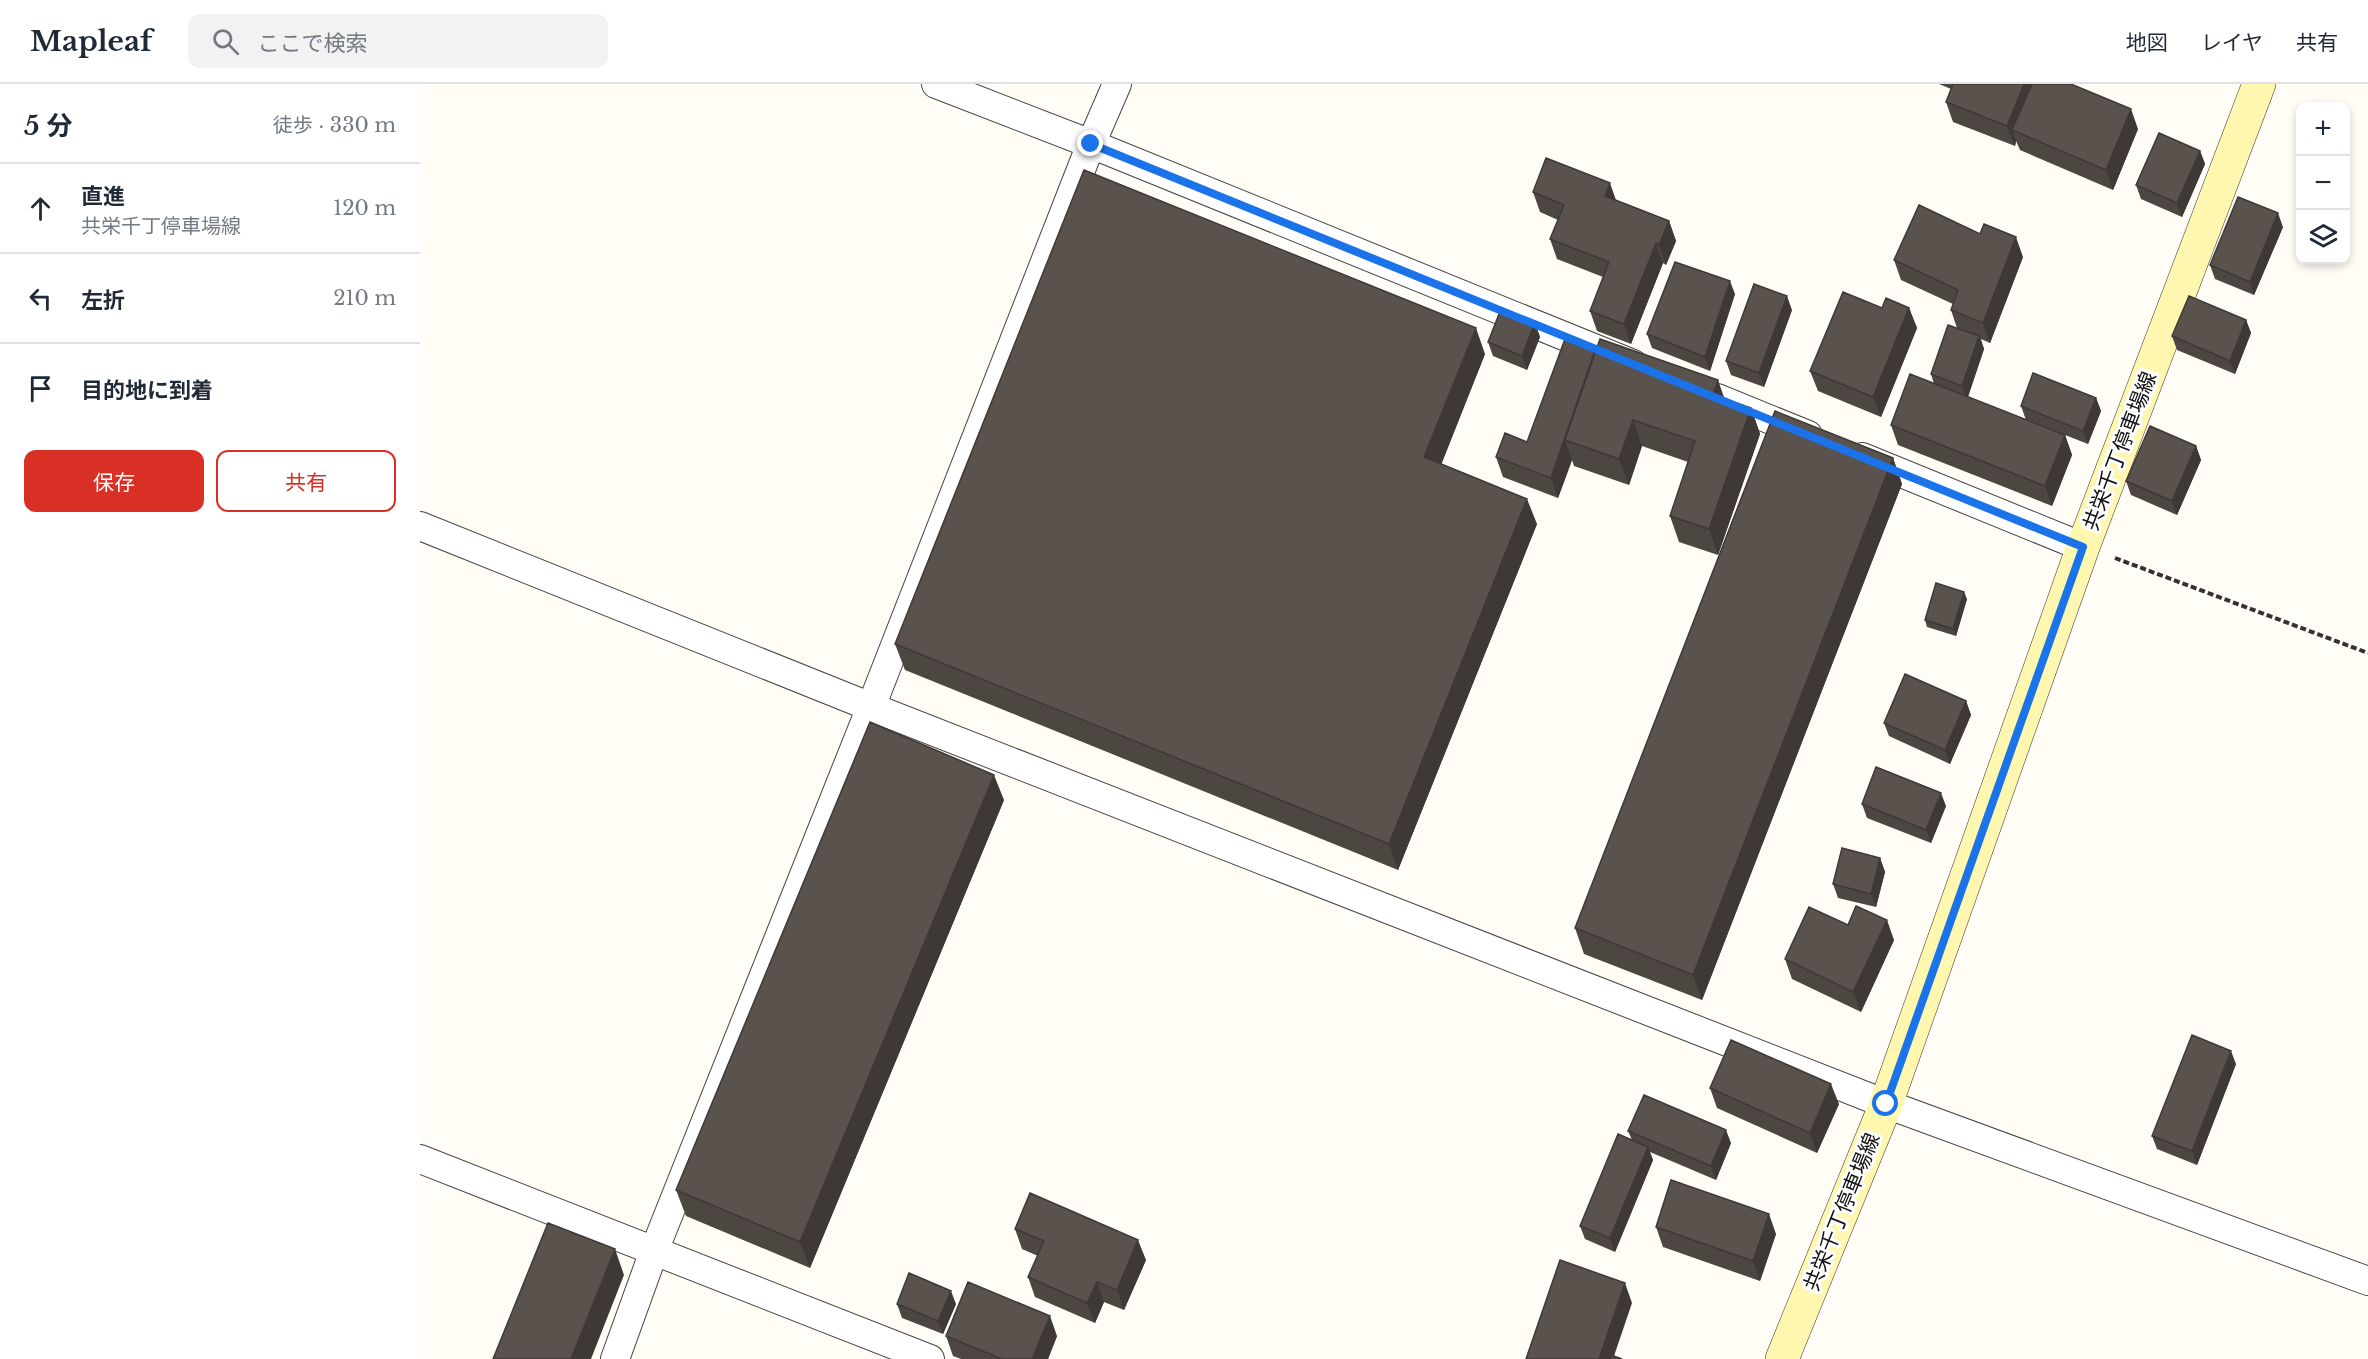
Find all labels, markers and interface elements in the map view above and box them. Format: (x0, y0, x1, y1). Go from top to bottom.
search box (188, 14, 608, 68)
text: Mapleaf (30, 24, 152, 59)
icon: search (209, 25, 242, 58)
text: ここで検索 (257, 30, 367, 57)
text: 地図 (2126, 30, 2168, 56)
text: レイヤ (2201, 30, 2263, 56)
text: 共有 (2296, 30, 2338, 56)
map controls (2296, 102, 2350, 264)
button: + (2296, 102, 2350, 156)
text: 5 分 (24, 110, 72, 142)
text: 徒歩 · 330 m (273, 113, 396, 137)
route end (1077, 130, 1103, 156)
button: − (2296, 156, 2350, 210)
text: 直進 (81, 183, 125, 210)
icon: ahead (24, 192, 57, 225)
text: 120 m (333, 196, 396, 220)
button: layers (2296, 210, 2350, 264)
text: 共栄千丁停車場線 (81, 214, 241, 238)
icon: left (24, 282, 57, 315)
text: 210 m (333, 286, 396, 310)
text: 左折 (81, 287, 125, 314)
street label: 共栄千丁停車場線 (2078, 368, 2162, 534)
icon: arrive (24, 372, 57, 405)
text: 目的地に到着 (81, 377, 213, 404)
button: 保存 (24, 450, 204, 512)
button: 共有 (216, 450, 396, 512)
route start (1872, 1090, 1898, 1116)
street label: 共栄千丁停車場線 (1798, 1129, 1886, 1295)

